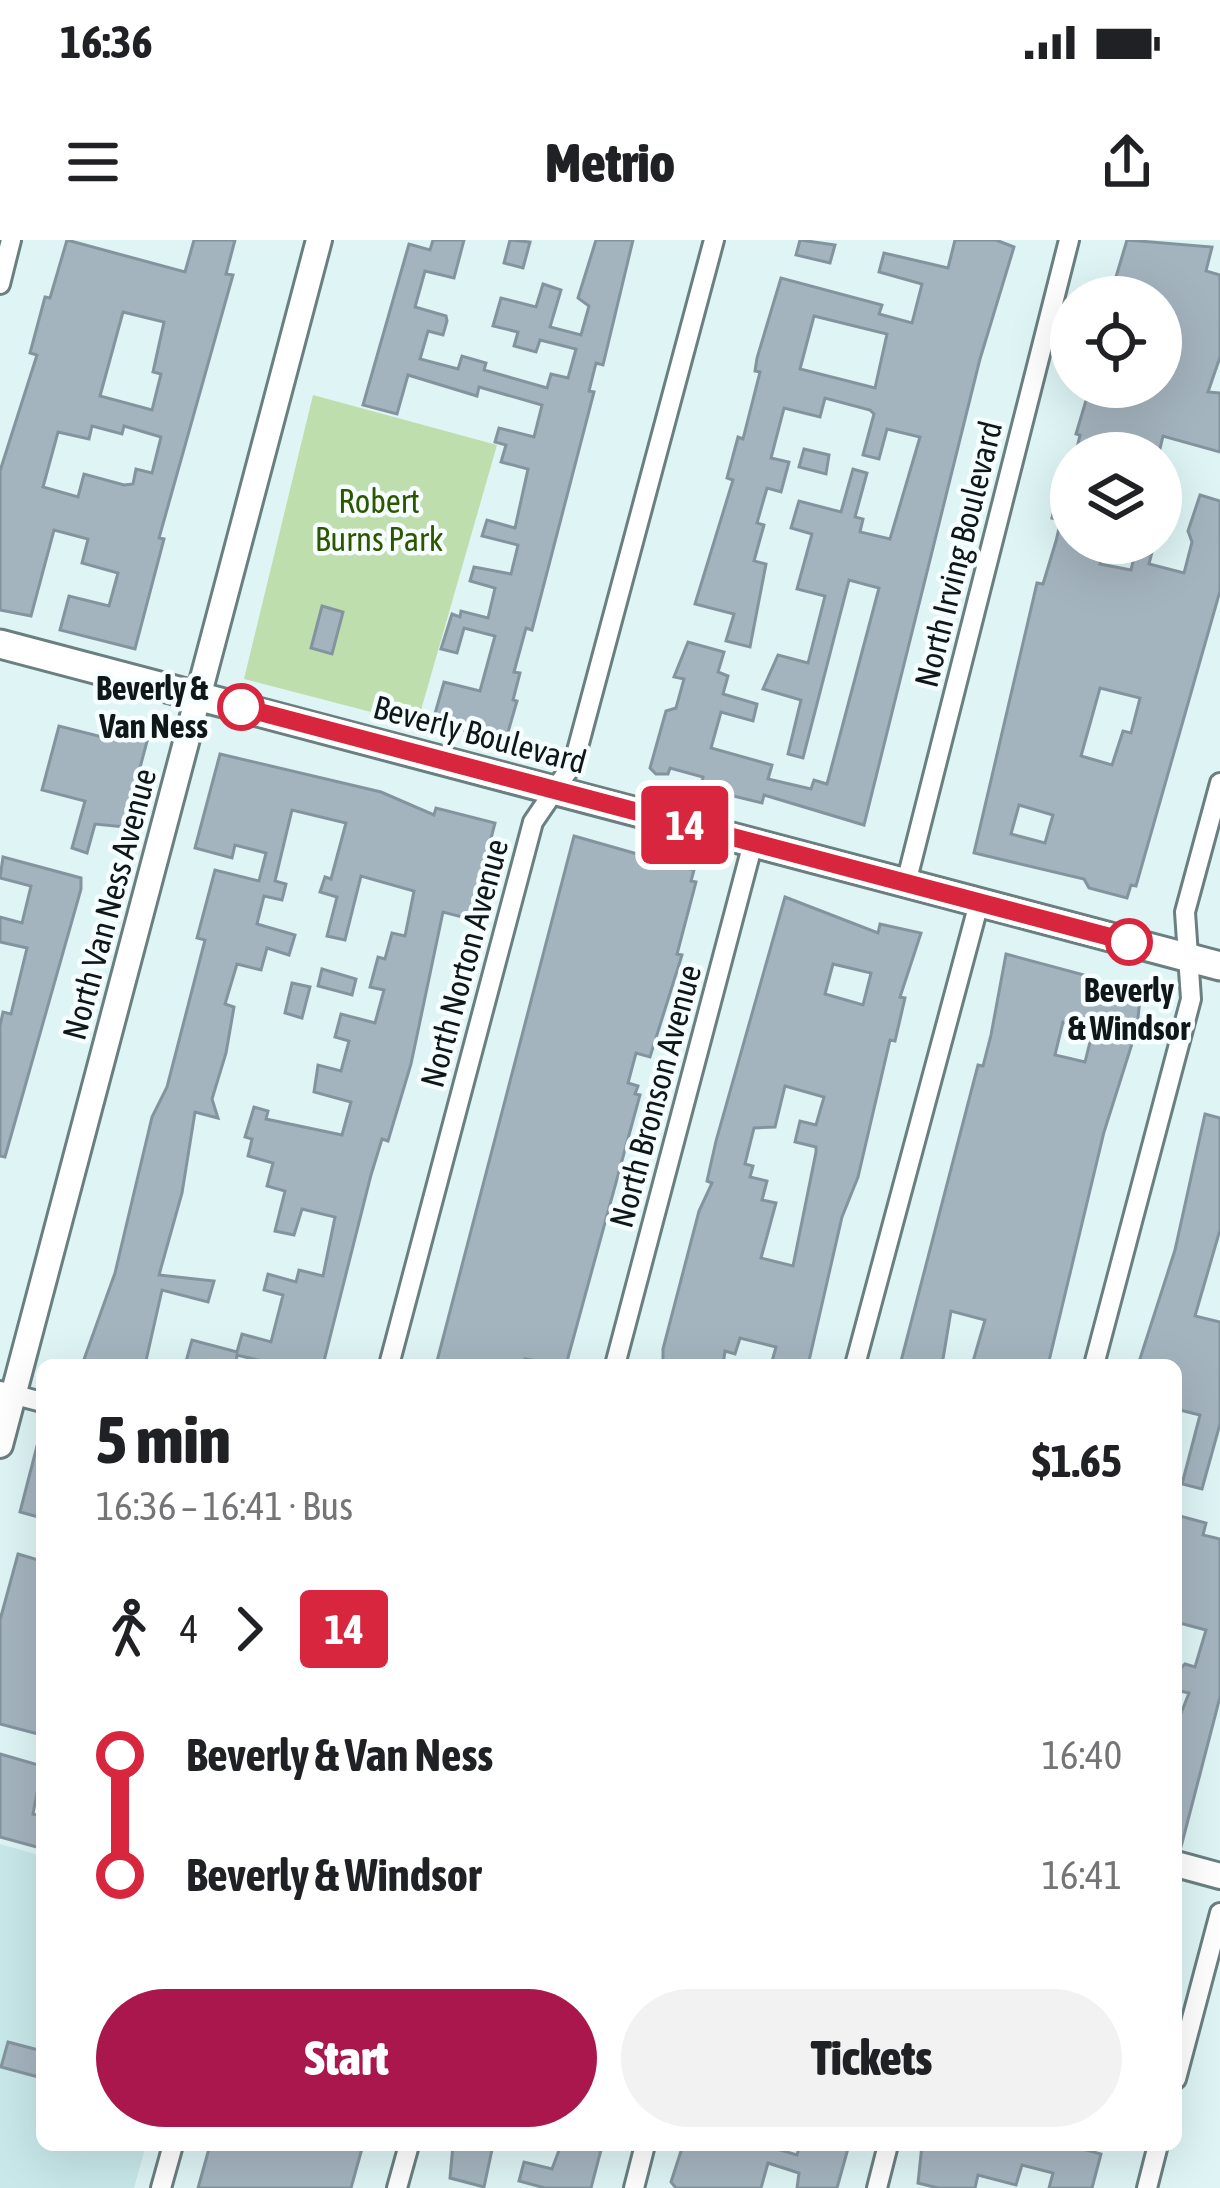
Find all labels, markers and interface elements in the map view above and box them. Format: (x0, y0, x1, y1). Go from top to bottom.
text: 16:36 (60, 16, 153, 68)
icon: menu (60, 129, 126, 195)
icon: share (1094, 129, 1160, 195)
text: Metrio (545, 132, 675, 193)
map controls (1050, 276, 1182, 564)
button: locate (1050, 276, 1182, 408)
street label: North Irving Boulevard (907, 417, 1009, 691)
button: layers (1050, 432, 1182, 564)
park label: Robert Burns Park (315, 482, 443, 558)
place label: Beverly & Van Ness (96, 669, 209, 745)
marker: Beverly & Van Ness (219, 685, 263, 729)
street label: Beverly Boulevard (369, 687, 591, 781)
street label: North Van Ness Avenue (55, 764, 163, 1044)
line badge: 14 (631, 786, 739, 864)
text: 14 (665, 801, 705, 849)
street label: North Norton Avenue (413, 835, 515, 1091)
marker: Beverly & Windsor (1107, 920, 1151, 964)
street label: North Bronson Avenue (602, 961, 708, 1231)
place label: Beverly & Windsor (1068, 971, 1191, 1047)
text: 5 min (96, 1401, 231, 1477)
text: $1.65 (1032, 1435, 1122, 1487)
text: 16:36 – 16:41 · Bus (96, 1484, 353, 1528)
icon: walk (96, 1596, 162, 1662)
icon: forward (216, 1596, 282, 1662)
text: 14 (324, 1605, 364, 1653)
text: 4 (180, 1607, 198, 1651)
text: Beverly & Van Ness (186, 1729, 493, 1781)
text: 16:40 (1042, 1733, 1122, 1777)
text: Beverly & Windsor (186, 1849, 481, 1901)
text: 16:41 (1042, 1853, 1122, 1897)
button: Start (96, 1989, 597, 2127)
button: Tickets (621, 1989, 1122, 2127)

